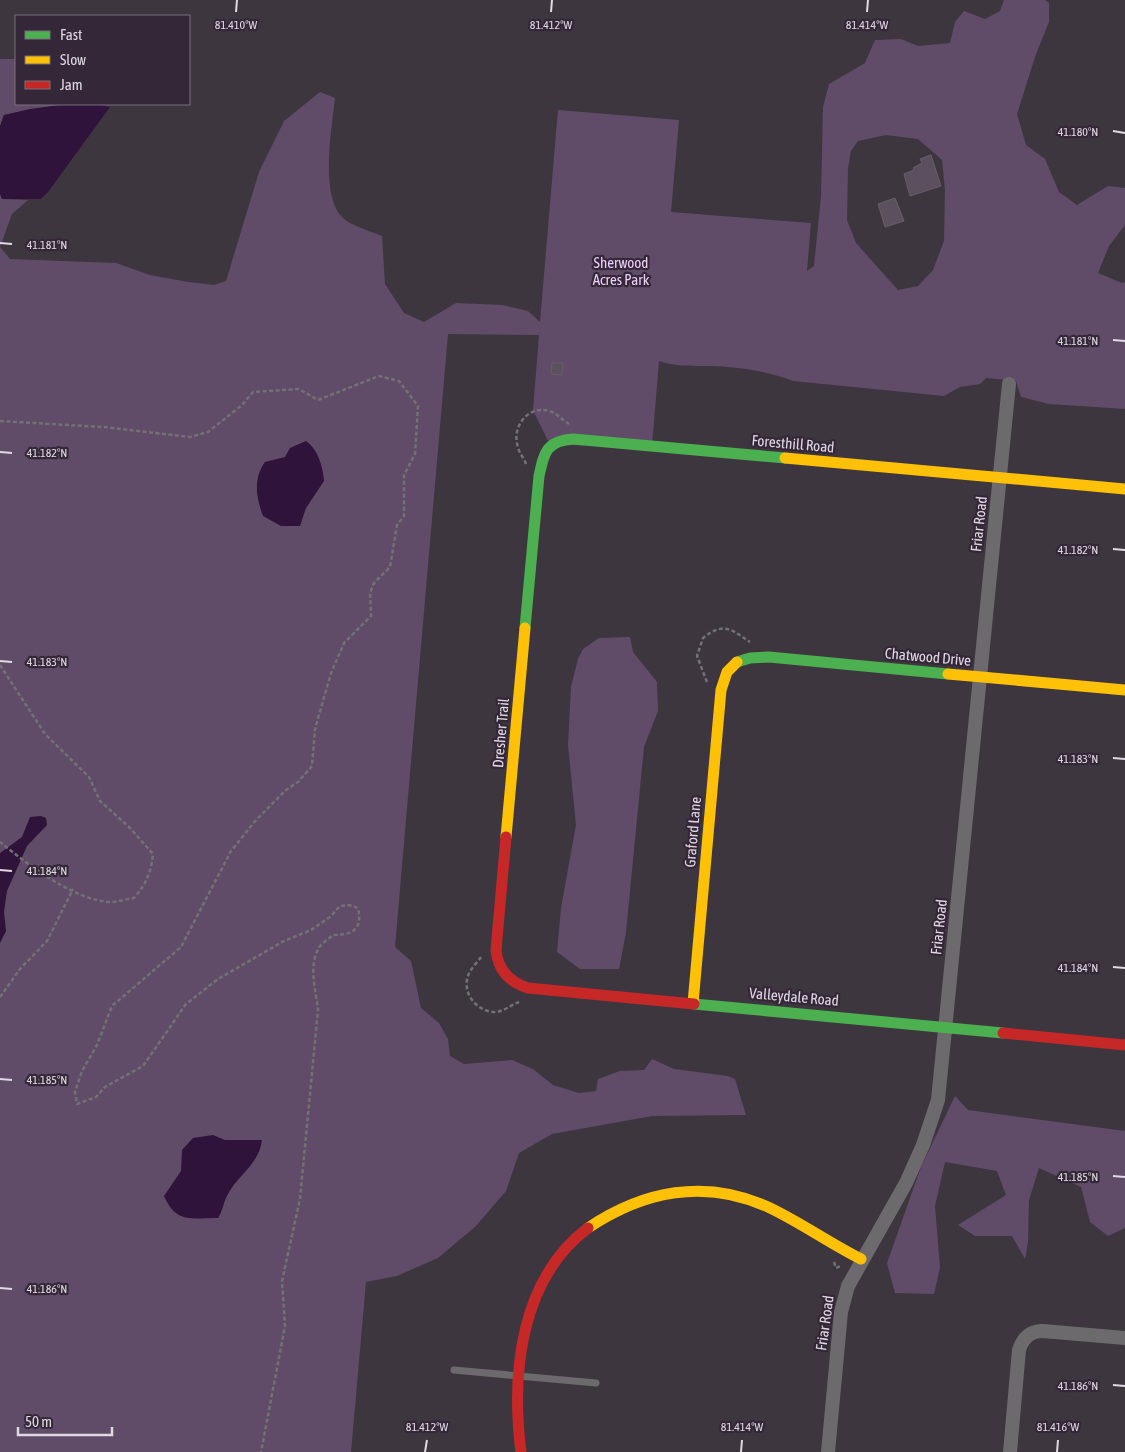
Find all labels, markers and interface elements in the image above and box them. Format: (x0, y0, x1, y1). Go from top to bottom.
legend (15, 15, 190, 105)
text: 81.410°W (215, 18, 257, 32)
text: 81.412°W (530, 18, 572, 32)
text: 81.414°W (846, 18, 888, 32)
text: Fast (60, 26, 82, 43)
text: Slow (60, 51, 86, 68)
text: Jam (60, 76, 83, 93)
text: 41.180°N (1058, 125, 1098, 139)
text: 41.181°N (27, 238, 67, 252)
park label: Sherwood Acres Park (593, 254, 650, 288)
text: 41.181°N (1058, 334, 1098, 348)
street label: Foresthill Road (751, 431, 835, 456)
text: 41.182°N (27, 446, 67, 460)
street label: Friar Road (967, 495, 990, 553)
text: 41.182°N (1058, 543, 1098, 557)
street label: Chatwood Drive (884, 644, 972, 669)
text: 41.183°N (27, 655, 67, 669)
street label: Dresher Trail (489, 697, 512, 768)
text: 41.183°N (1058, 752, 1098, 766)
street label: Graford Lane (681, 796, 704, 868)
text: 41.184°N (27, 864, 67, 878)
street label: Friar Road (927, 898, 950, 956)
text: 41.184°N (1058, 961, 1098, 975)
street label: Valleydale Road (749, 984, 840, 1009)
text: 41.185°N (27, 1073, 67, 1087)
text: 41.185°N (1058, 1170, 1098, 1184)
text: 41.186°N (27, 1282, 67, 1296)
street label: Friar Road (812, 1294, 837, 1352)
text: 41.186°N (1058, 1379, 1098, 1393)
scale bar (18, 1404, 111, 1436)
text: 50 m (25, 1413, 52, 1430)
text: 81.412°W (406, 1420, 448, 1434)
text: 81.414°W (721, 1420, 763, 1434)
text: 81.416°W (1037, 1420, 1079, 1434)

